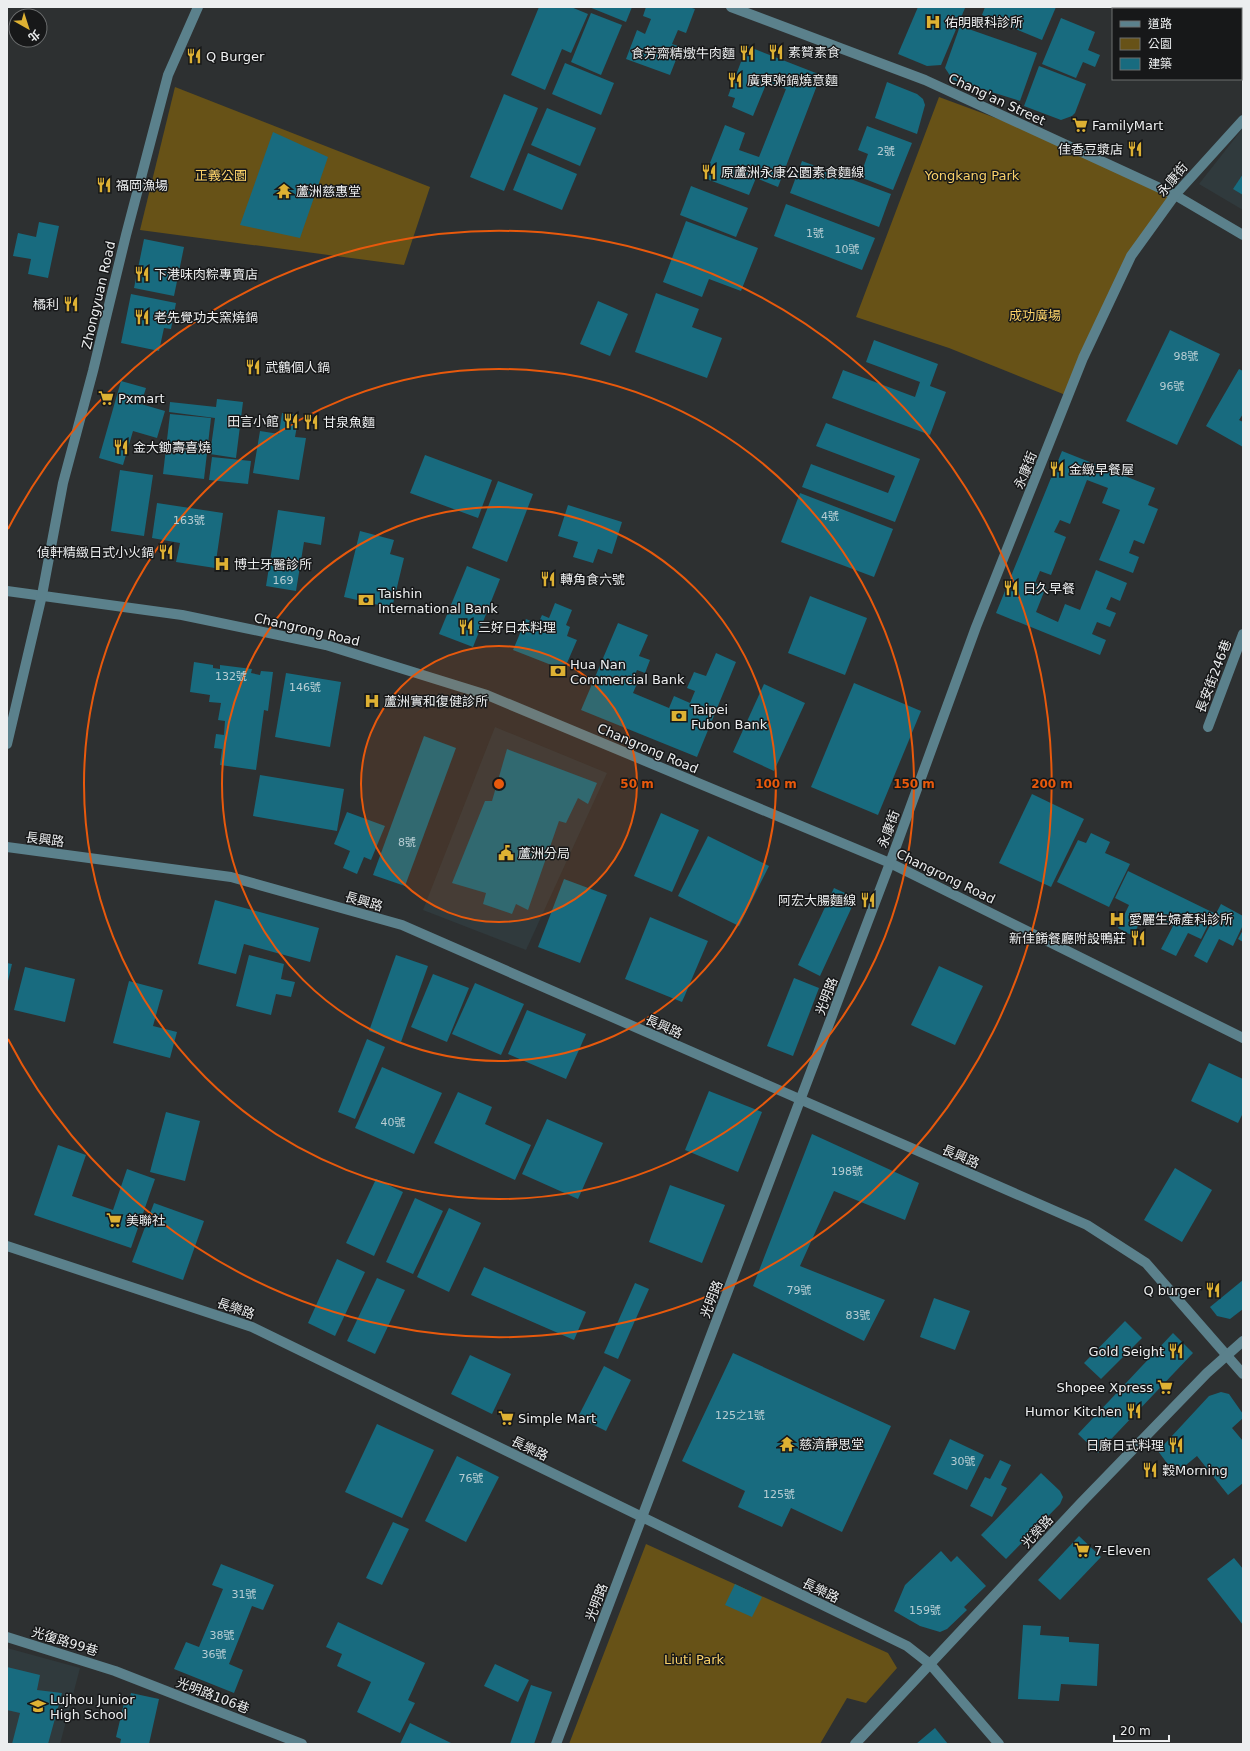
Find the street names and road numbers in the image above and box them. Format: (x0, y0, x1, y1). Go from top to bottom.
street label: Chang'an Street (946, 70, 1048, 128)
street label: 永康街 (1154, 160, 1191, 199)
street label: Zhongyuan Road (79, 240, 118, 351)
street label: 永康街 (1011, 449, 1040, 491)
street label: Changrong Road (253, 610, 361, 649)
street label: 長安街246巷 (1193, 638, 1234, 715)
street label: Changrong Road (595, 720, 700, 776)
street label: 永康街 (875, 808, 902, 850)
street label: 長興路 (25, 830, 65, 849)
street label: Changrong Road (894, 846, 998, 907)
street label: 長興路 (343, 889, 385, 914)
street label: 光明路 (812, 975, 840, 1017)
street label: 長興路 (643, 1012, 685, 1041)
street label: 長興路 (940, 1142, 982, 1171)
street label: 光明路 (697, 1278, 725, 1320)
street label: 長樂路 (215, 1295, 257, 1322)
street label: 長樂路 (509, 1433, 551, 1464)
street label: 光榮路 (1019, 1512, 1056, 1551)
street label: 長樂路 (800, 1575, 842, 1606)
street label: 光明路 (582, 1581, 610, 1623)
street label: 光復路99巷 (30, 1624, 100, 1659)
street label: 光明路106巷 (174, 1675, 251, 1716)

